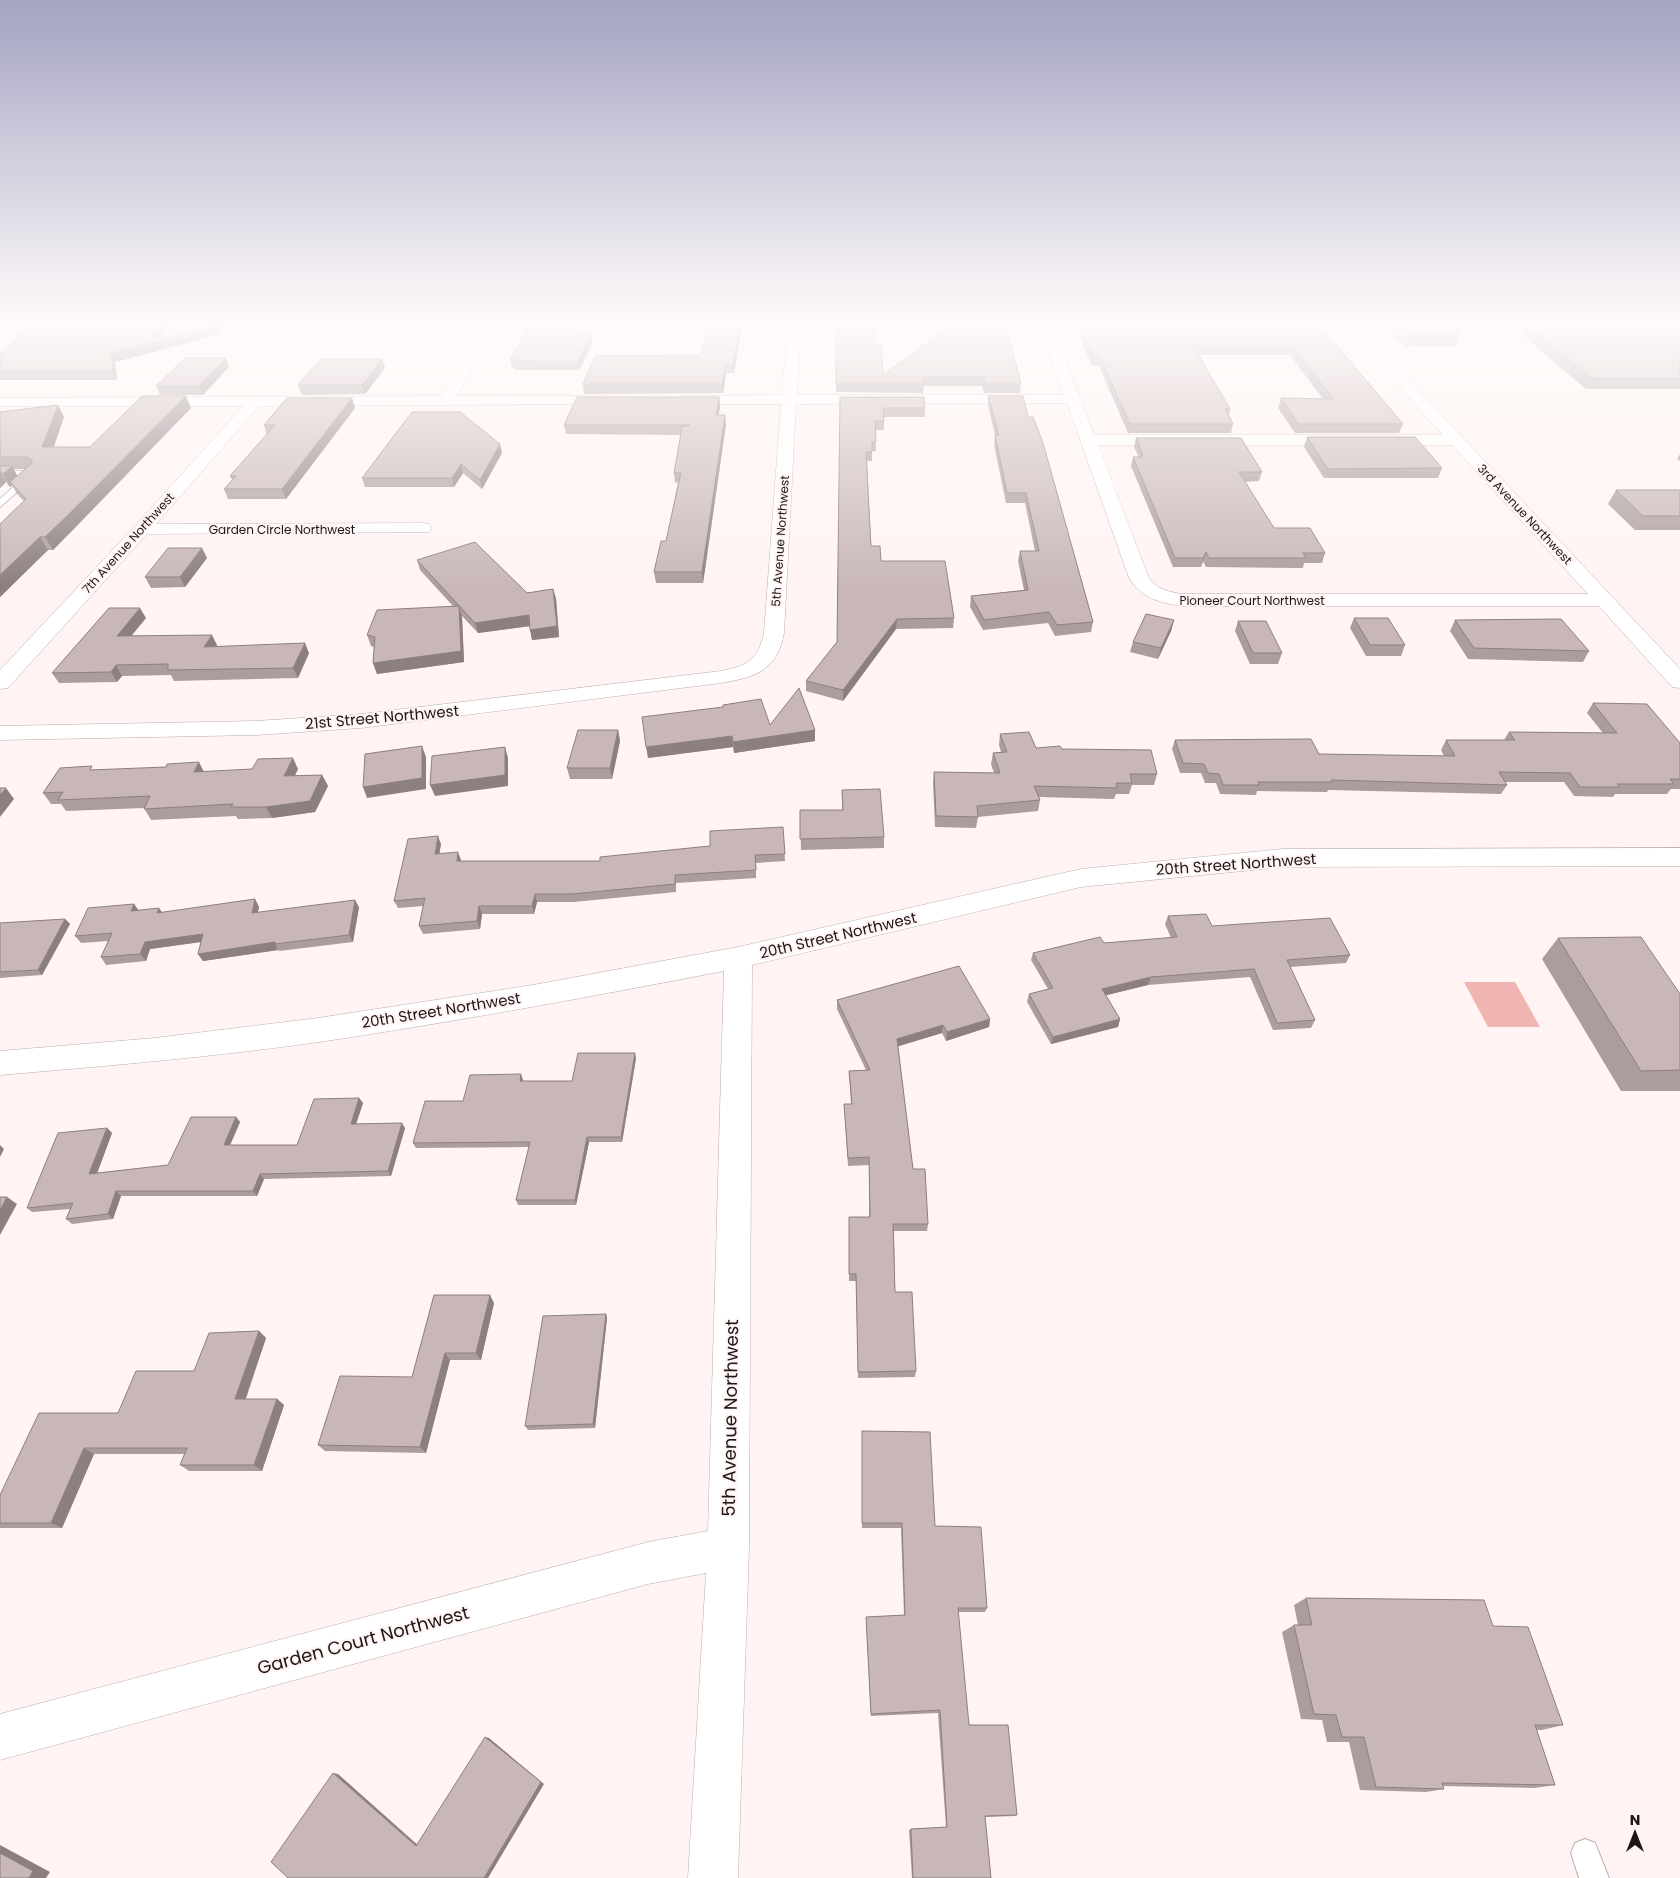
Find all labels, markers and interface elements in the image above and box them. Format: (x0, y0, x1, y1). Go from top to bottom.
street label: 3rd Avenue Northwest (1474, 460, 1576, 568)
street label: 5th Avenue Northwest (767, 475, 793, 607)
street label: 7th Avenue Northwest (78, 489, 178, 597)
street label: Garden Circle Northwest (209, 521, 355, 538)
street label: Pioneer Court Northwest (1179, 592, 1325, 609)
street label: 21st Street Northwest (304, 700, 460, 734)
street label: 20th Street Northwest (1155, 848, 1317, 880)
street label: 20th Street Northwest (757, 907, 919, 963)
street label: 20th Street Northwest (360, 987, 522, 1033)
street label: 5th Avenue Northwest (716, 1319, 744, 1517)
street label: Garden Court Northwest (254, 1600, 472, 1680)
north arrow (1610, 1808, 1660, 1858)
text: N (1630, 1810, 1640, 1830)

